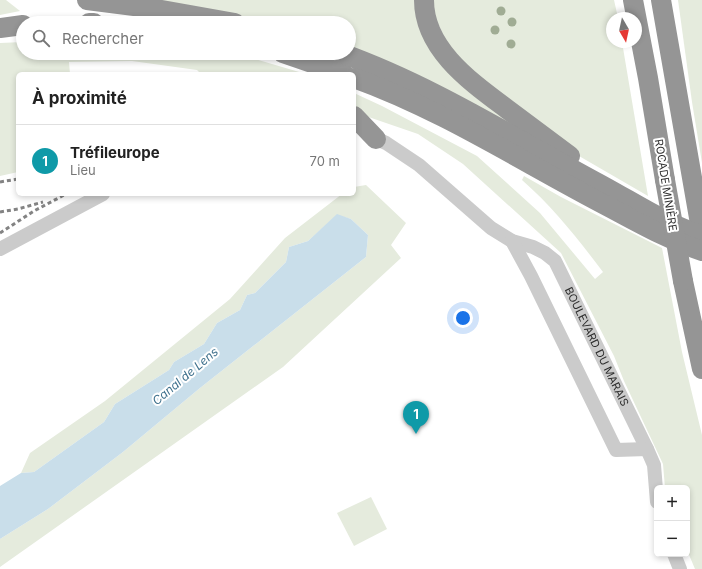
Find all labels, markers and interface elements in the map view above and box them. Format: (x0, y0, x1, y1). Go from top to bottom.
north arrow (606, 12, 642, 48)
search box (16, 16, 356, 60)
icon: search (30, 27, 52, 49)
text: Rechercher (62, 29, 144, 48)
text: À proximité (32, 88, 127, 108)
street label: ROCADE MINIÈRE (652, 138, 680, 232)
text: Tréfileurope (70, 143, 160, 162)
text: 1 (42, 153, 48, 169)
text: 70 m (310, 153, 340, 169)
text: Lieu (70, 162, 96, 178)
street label: BOULEVARD DU MARAIS (562, 285, 632, 408)
your location (453, 308, 473, 328)
water label: Canal de Lens (149, 344, 221, 408)
pin: 1 (403, 401, 429, 434)
map controls (654, 485, 690, 557)
button: + (654, 485, 690, 521)
button: − (654, 521, 690, 557)

